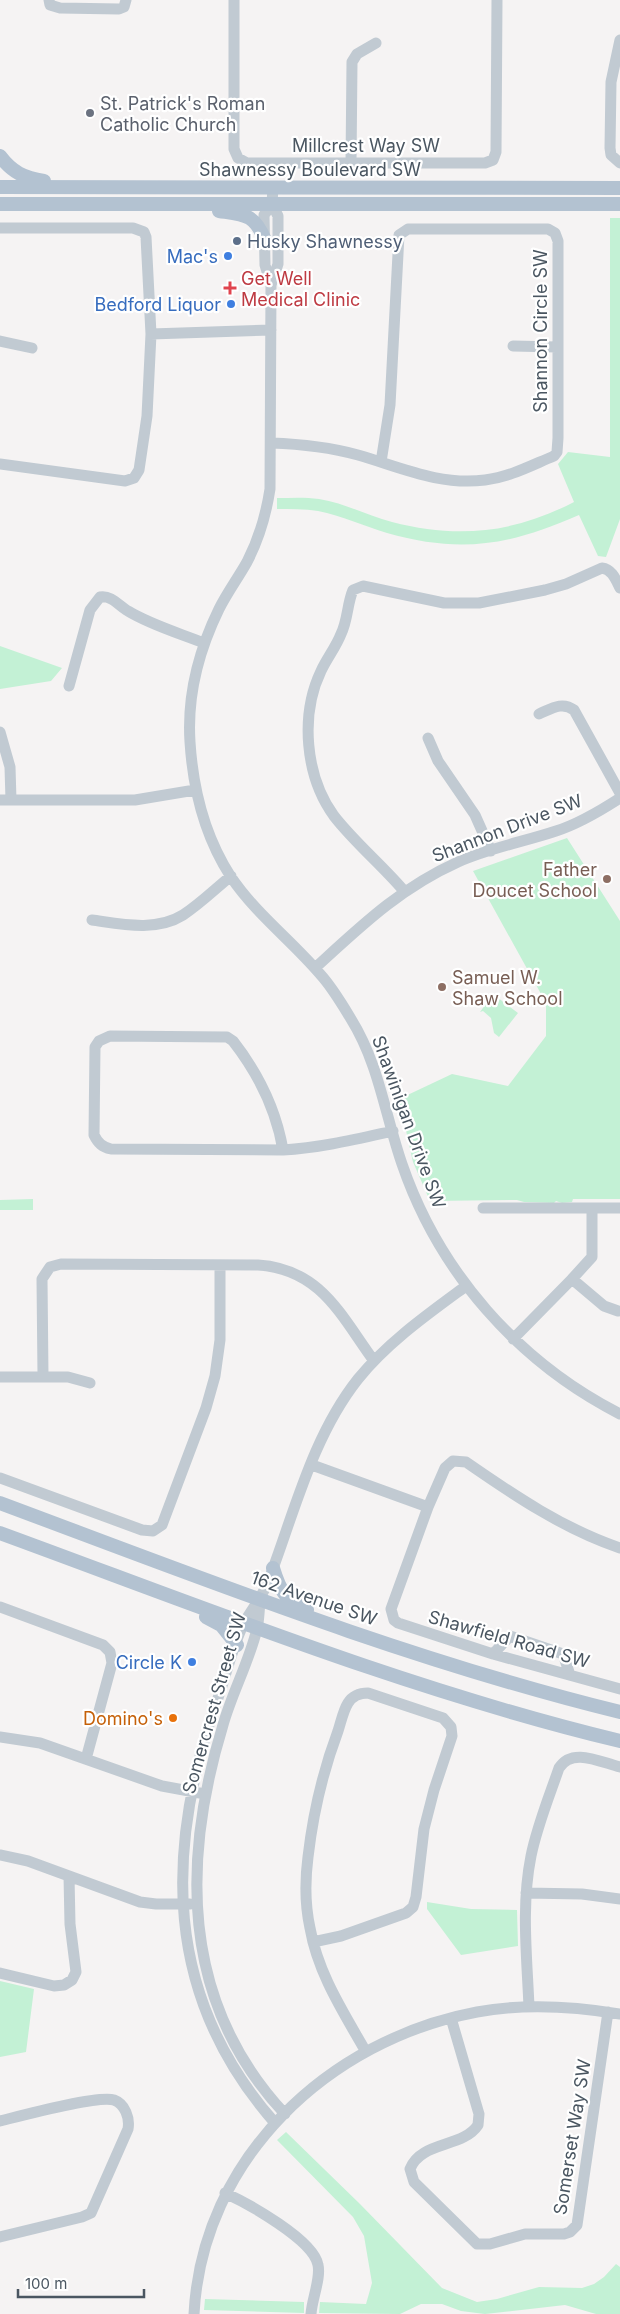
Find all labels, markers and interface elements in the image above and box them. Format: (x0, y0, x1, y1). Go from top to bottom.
place label: St. Patrick's Roman Catholic Church (100, 93, 265, 135)
marker: St. Patrick's Roman Catholic Church (84, 107, 96, 119)
street label: Millcrest Way SW (292, 135, 440, 156)
street label: Shawnessy Boulevard SW (199, 159, 421, 180)
place label: Husky Shawnessy (247, 231, 403, 252)
marker: Husky Shawnessy (231, 235, 243, 247)
place label: Mac's (167, 246, 218, 267)
street label: Shannon Circle SW (530, 249, 551, 413)
marker: Mac's (222, 250, 234, 262)
place label: Get Well Medical Clinic (241, 268, 360, 310)
marker: Get Well Medical Clinic (223, 281, 237, 295)
place label: Bedford Liquor (94, 294, 221, 315)
marker: Bedford Liquor (225, 298, 237, 310)
street label: Shannon Drive SW (429, 790, 585, 866)
place label: Father Doucet School (472, 859, 597, 901)
marker: Father Doucet School (601, 873, 613, 885)
place label: Samuel W. Shaw School (452, 967, 563, 1009)
marker: Samuel W. Shaw School (436, 981, 448, 993)
street label: Shawinigan Drive SW (368, 1033, 450, 1211)
street label: 162 Avenue SW (248, 1567, 380, 1630)
street label: Shawfield Road SW (426, 1606, 592, 1672)
street label: Somercrest Street SW (178, 1610, 250, 1796)
place label: Circle K (116, 1652, 182, 1673)
marker: Circle K (186, 1656, 198, 1668)
place label: Domino's (83, 1708, 163, 1729)
marker: Domino's (167, 1712, 179, 1724)
street label: Somerset Way SW (549, 2057, 595, 2216)
scale bar (18, 2266, 144, 2298)
text: 100 m (25, 2274, 67, 2293)

